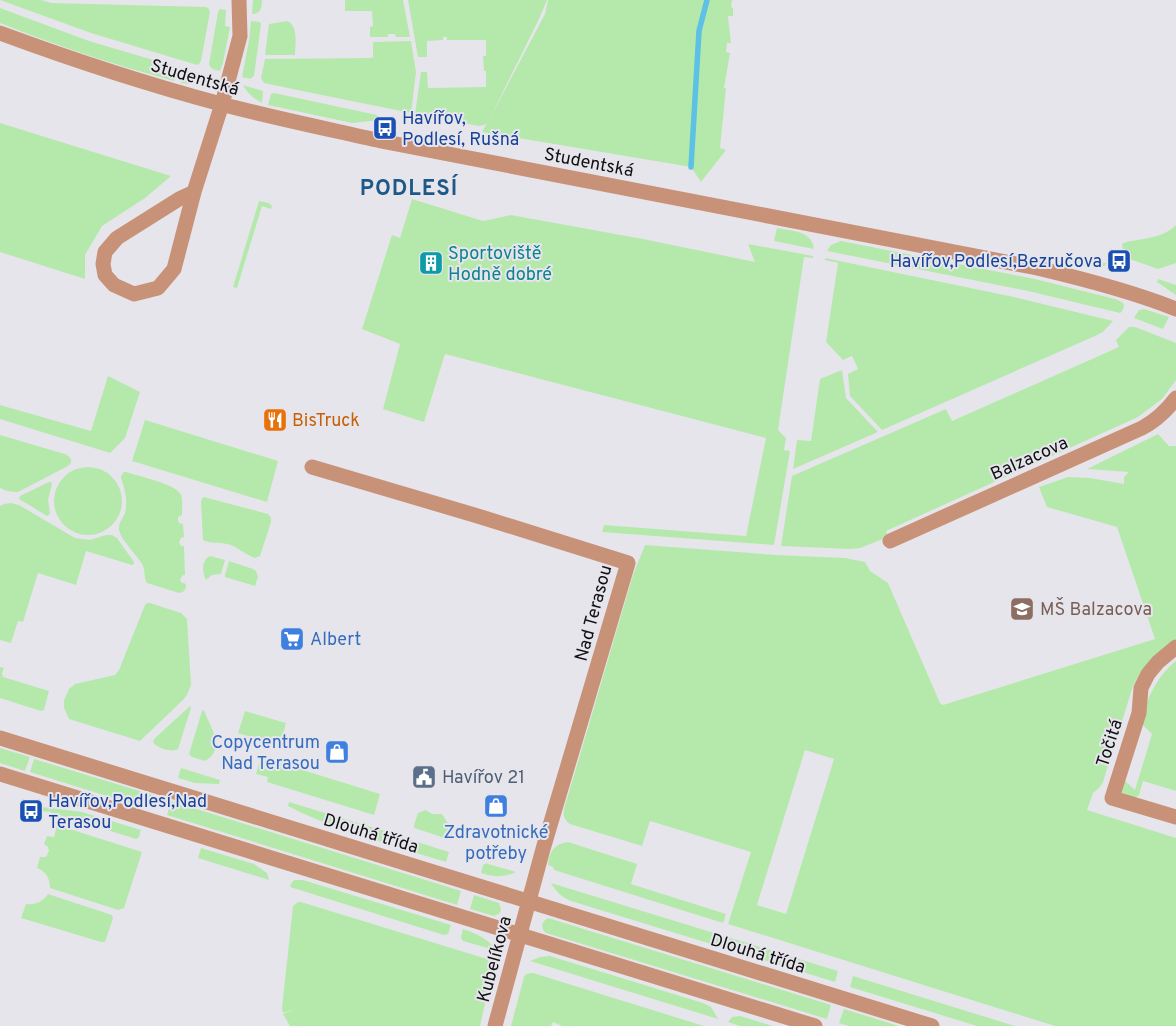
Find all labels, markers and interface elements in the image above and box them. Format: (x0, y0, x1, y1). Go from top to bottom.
street label: Studentská (148, 55, 241, 102)
place label: Havířov, Podlesí, Rušná (402, 108, 519, 152)
bus stop icon: Havířov, Podlesí, Rušná (372, 115, 398, 141)
street label: Studentská (542, 144, 636, 183)
district label: PODLESÍ (360, 174, 459, 203)
place label: Sportoviště Hodně dobré (448, 243, 552, 287)
bus stop icon: Havířov,Podlesí,Bezručova (1106, 248, 1132, 274)
building icon: Sportoviště Hodně dobré (418, 250, 444, 276)
place label: Havířov,Podlesí,Bezručova (890, 251, 1102, 274)
restaurant icon: BisTruck (262, 407, 288, 433)
place label: BisTruck (292, 410, 360, 433)
street label: Balzacova (987, 432, 1072, 487)
street label: Nad Terasou (571, 563, 618, 664)
school or university icon: MŠ Balzacova (1009, 596, 1035, 622)
place label: MŠ Balzacova (1040, 597, 1152, 622)
supermarket icon: Albert (279, 626, 305, 652)
place label: Albert (310, 629, 361, 652)
street label: Točitá (1092, 717, 1129, 770)
place label: Copycentrum Nad Terasou (212, 732, 320, 776)
shop icon: Copycentrum Nad Terasou (324, 739, 350, 765)
public building icon: Havířov 21 (411, 764, 437, 790)
place label: Havířov 21 (442, 767, 525, 790)
place label: Havířov,Podlesí,Nad Terasou (48, 791, 207, 835)
shop icon: Zdravotnické potřeby (483, 793, 509, 819)
bus stop icon: Havířov,Podlesí,Nad Terasou (18, 798, 44, 824)
street label: Dlouhá třída (320, 809, 421, 860)
place label: Zdravotnické potřeby (443, 822, 549, 866)
street label: Kubelíkova (473, 914, 518, 1005)
street label: Dlouhá třída (707, 929, 808, 980)

